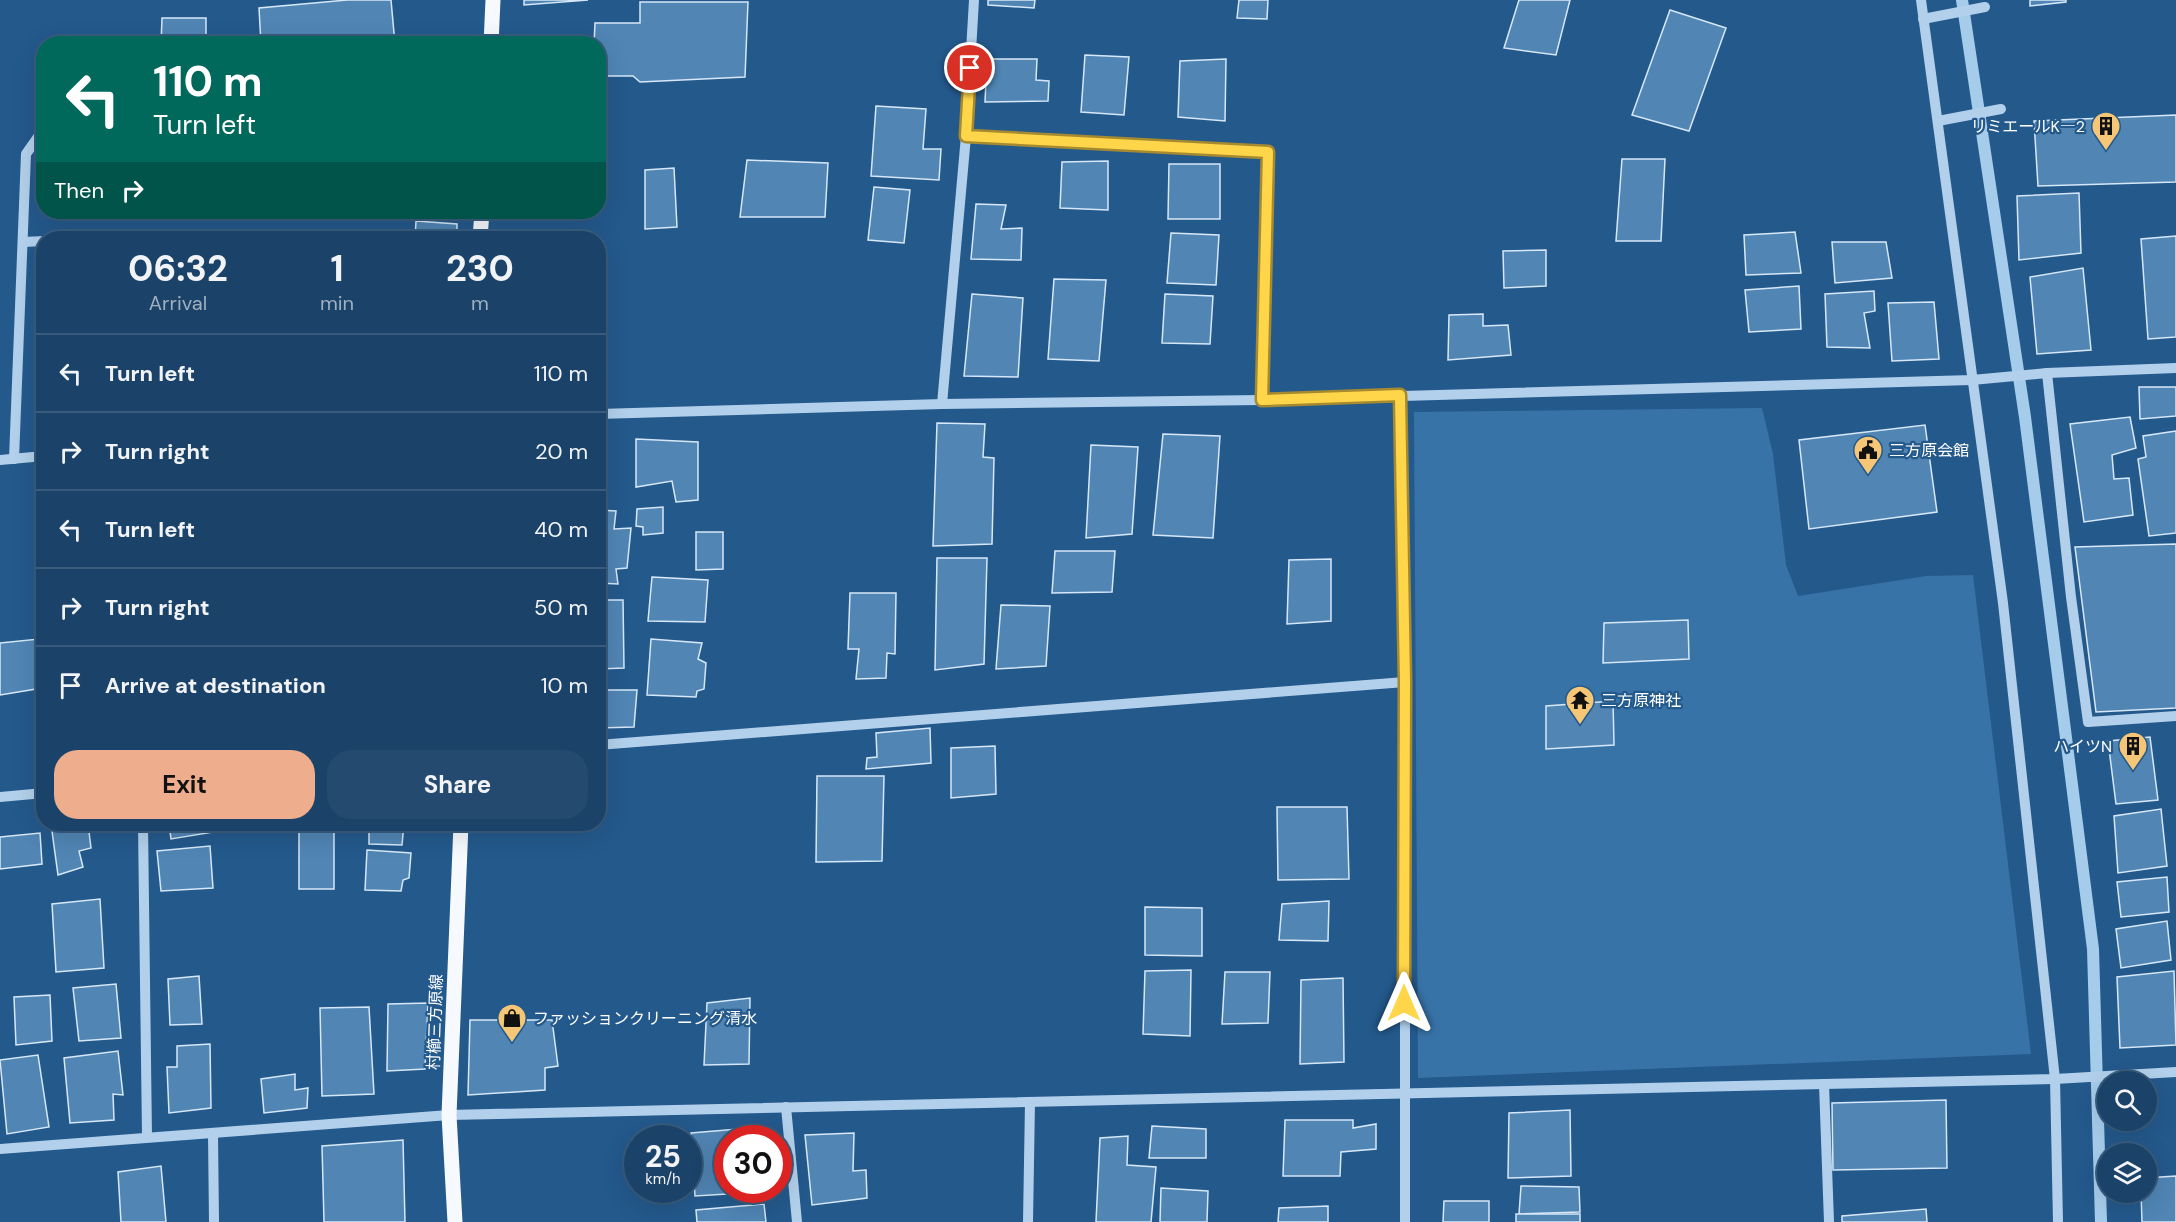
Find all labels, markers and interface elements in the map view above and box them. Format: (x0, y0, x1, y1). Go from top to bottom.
pin (944, 42, 995, 93)
icon: arrive (953, 51, 986, 84)
text: 110 m (153, 54, 263, 109)
icon: left (54, 60, 132, 138)
text: Turn left (153, 107, 256, 142)
building icon: リミエールK―2 (2090, 110, 2122, 152)
place label: リミエールK―2 (1970, 116, 2085, 137)
icon: right (116, 174, 149, 207)
text: Then (54, 176, 104, 205)
text: 06:32 (128, 245, 228, 292)
text: 1 (330, 245, 344, 292)
text: 230 (446, 245, 514, 292)
text: Arrival (149, 290, 207, 316)
text: min (320, 290, 354, 316)
text: m (471, 290, 489, 316)
icon: left (54, 357, 87, 390)
text: Turn left (105, 359, 195, 388)
text: 110 m (534, 359, 588, 388)
public building icon: 三方原会館 (1852, 434, 1884, 476)
icon: right (54, 435, 87, 468)
text: Turn right (105, 437, 210, 466)
text: 20 m (535, 437, 588, 466)
place label: 三方原会館 (1889, 440, 1969, 461)
icon: left (54, 513, 87, 546)
text: Turn left (105, 515, 195, 544)
text: 40 m (534, 515, 588, 544)
icon: right (54, 591, 87, 624)
text: Turn right (105, 593, 210, 622)
text: 50 m (534, 593, 588, 622)
icon: arrive (54, 669, 87, 702)
text: Arrive at destination (105, 671, 326, 700)
text: 10 m (541, 671, 588, 700)
temple icon: 三方原神社 (1564, 684, 1596, 726)
place label: 三方原神社 (1601, 690, 1681, 711)
building icon: ハイツN (2117, 730, 2149, 772)
place label: ハイツN (2053, 736, 2112, 757)
button: Exit (54, 750, 315, 819)
button: Share (327, 750, 588, 819)
position arrow (1372, 971, 1436, 1035)
street label: 村櫛三方原線 (423, 974, 447, 1070)
shop icon: ファッションクリーニング清水 (496, 1002, 528, 1044)
place label: ファッションクリーニング清水 (533, 1008, 757, 1029)
map controls (2097, 1071, 2157, 1203)
button: search (2097, 1071, 2157, 1131)
speed limit sign: 30 (714, 1125, 792, 1203)
text: 25 (645, 1137, 681, 1176)
button: layers (2097, 1143, 2157, 1203)
text: km/h (645, 1169, 681, 1189)

